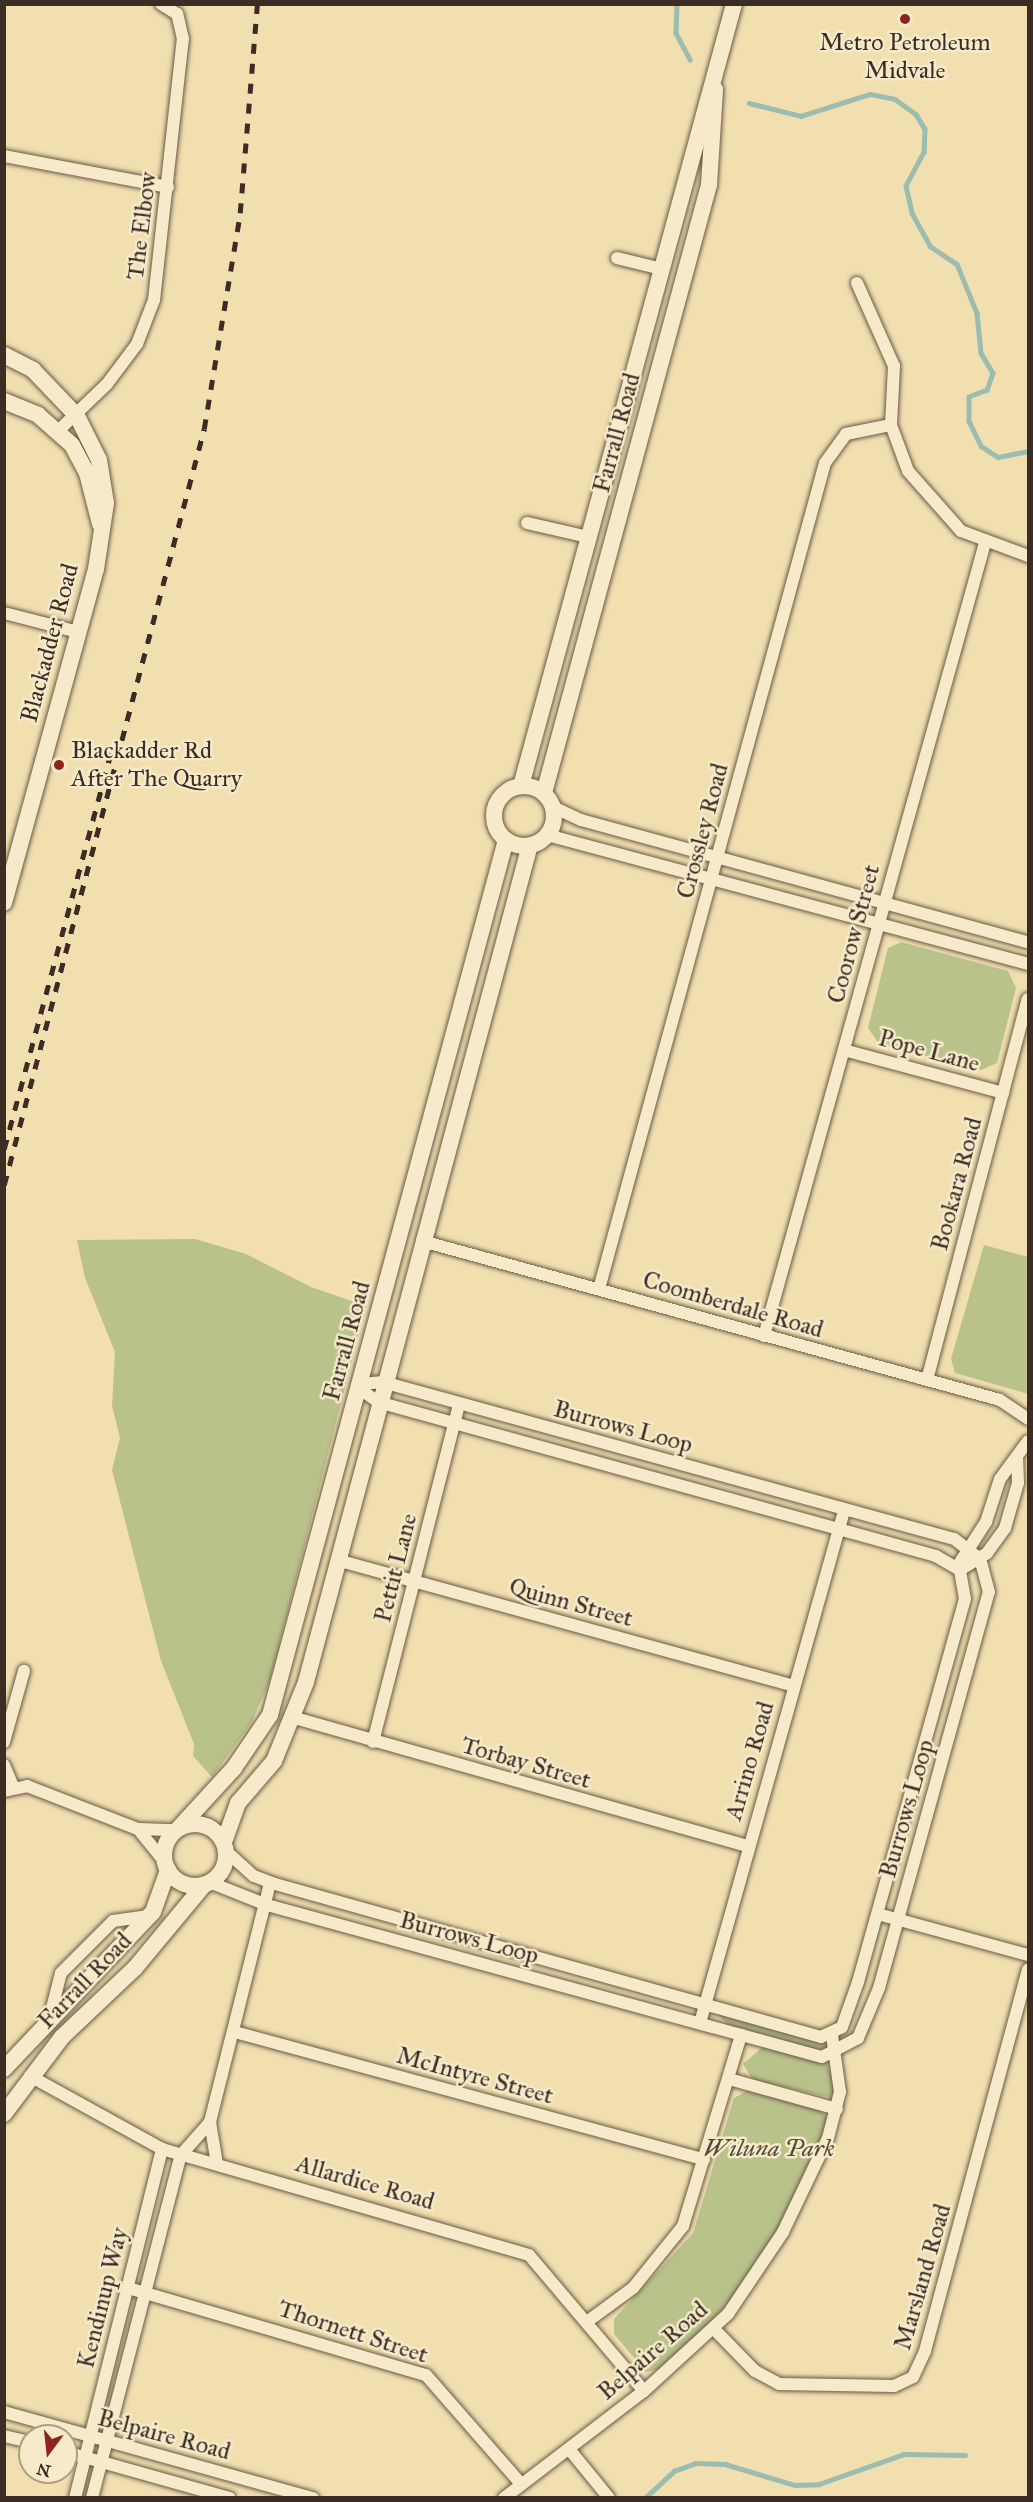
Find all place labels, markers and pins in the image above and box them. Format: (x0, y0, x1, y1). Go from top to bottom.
marker: Metro Petroleum Midvale (898, 12, 912, 26)
place label: Metro Petroleum Midvale (819, 29, 991, 85)
place label: Blackadder Rd After The Quarry (71, 737, 242, 793)
marker: Blackadder Rd After The Quarry (52, 758, 66, 772)

